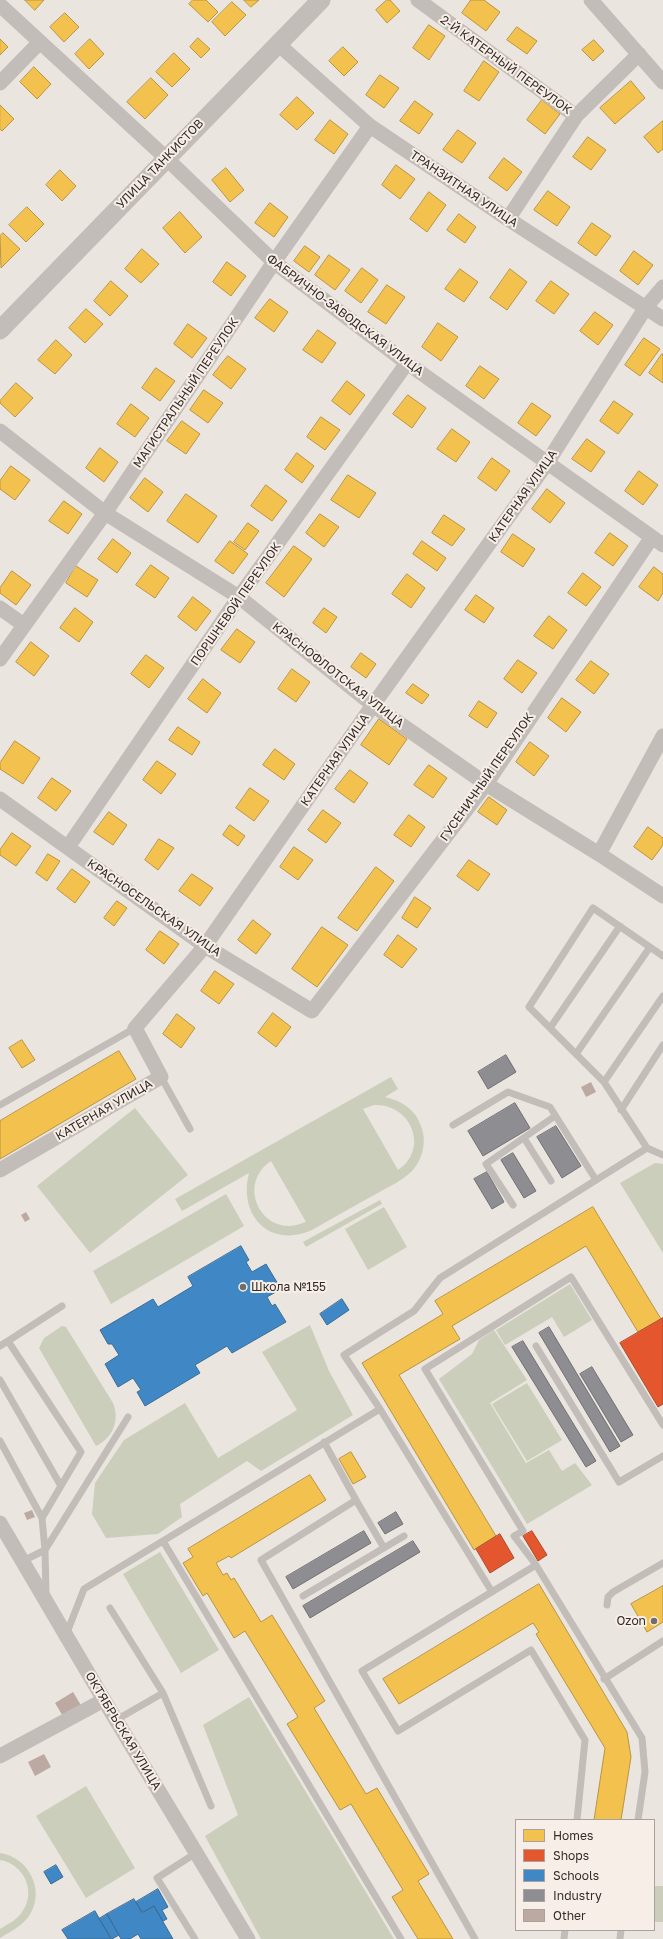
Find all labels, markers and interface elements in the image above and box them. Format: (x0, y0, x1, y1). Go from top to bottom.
street label: 2-Й КАТЕРНЫЙ ПЕРЕУЛОК (438, 13, 574, 117)
street label: УЛИЦА ТАНКИСТОВ (114, 116, 206, 212)
street label: ТРАНЗИТНАЯ УЛИЦА (407, 148, 521, 230)
street label: ФАБРИЧНО-ЗАВОДСКАЯ УЛИЦА (264, 251, 426, 379)
street label: МАГИСТРАЛЬНЫЙ ПЕРЕУЛОК (130, 315, 242, 471)
street label: КАТЕРНАЯ УЛИЦА (486, 447, 560, 545)
street label: ПОРШНЕВОЙ ПЕРЕУЛОК (188, 539, 284, 669)
street label: КРАСНОФЛОТСКАЯ УЛИЦА (269, 619, 407, 731)
street label: ГУСЕНИЧНЫЙ ПЕРЕУЛОК (437, 710, 537, 844)
street label: КАТЕРНАЯ УЛИЦА (298, 711, 372, 809)
street label: КРАСНОСЕЛЬСКАЯ УЛИЦА (84, 856, 224, 960)
street label: КАТЕРНАЯ УЛИЦА (53, 1076, 155, 1144)
place label: Школа №155 (251, 1280, 326, 1294)
marker: Школа №155 (238, 1282, 248, 1292)
place label: Ozon (617, 1614, 646, 1628)
marker: Ozon (649, 1616, 659, 1626)
street label: ОКТЯБРЬСКАЯ УЛИЦА (82, 1669, 164, 1793)
legend (515, 1819, 655, 1931)
text: Homes (553, 1828, 593, 1843)
text: Shops (553, 1848, 589, 1863)
text: Schools (553, 1868, 599, 1883)
text: Industry (553, 1888, 602, 1903)
text: Other (553, 1908, 586, 1923)

